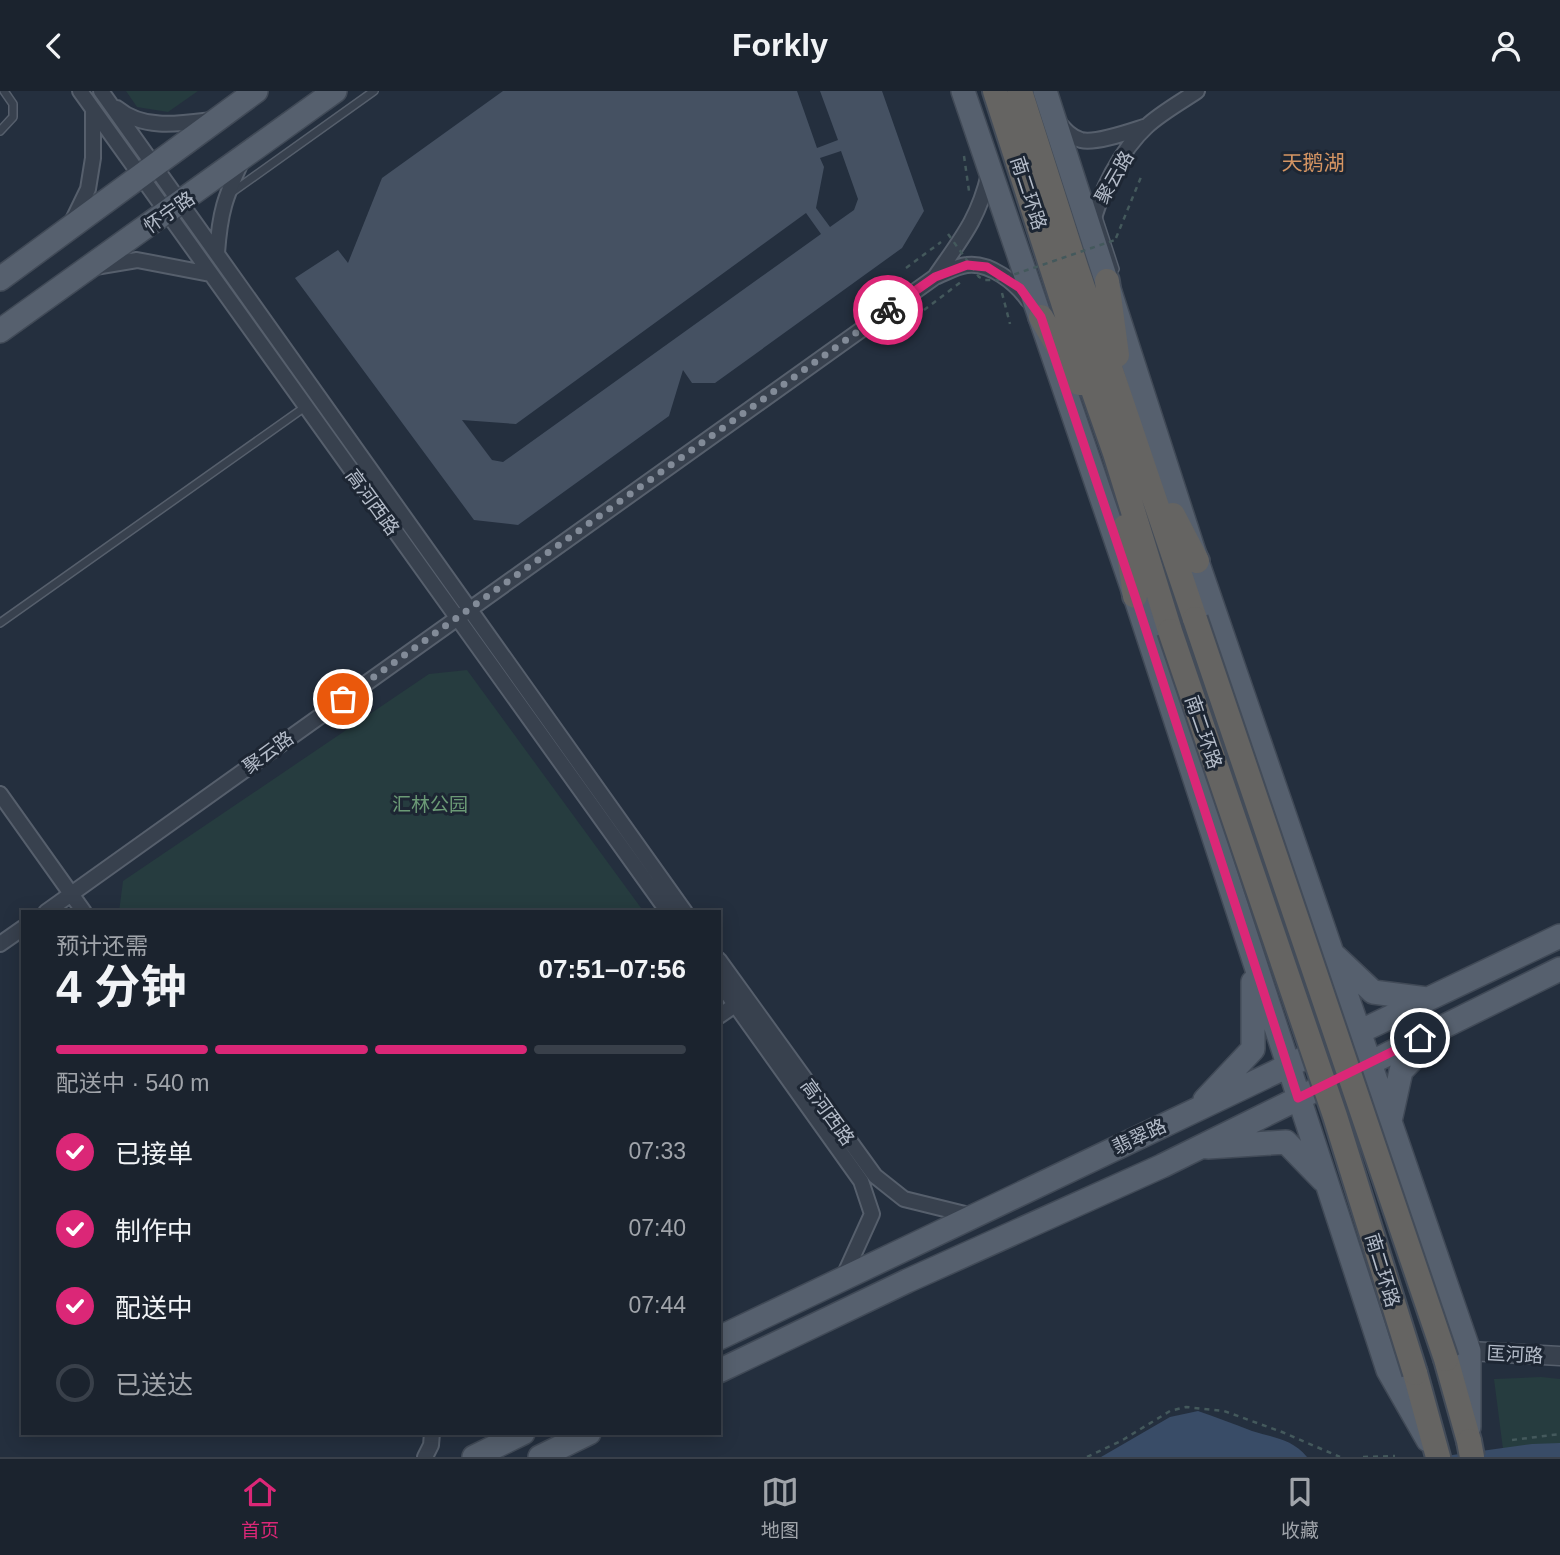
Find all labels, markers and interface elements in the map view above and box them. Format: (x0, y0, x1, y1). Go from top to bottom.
icon: back (35, 27, 73, 65)
text: Forkly (732, 27, 828, 63)
icon: person (1487, 27, 1525, 65)
street label: 聚云路 (1091, 147, 1138, 207)
district label: 天鹅湖 (1282, 151, 1345, 174)
street label: 南二环路 (1007, 154, 1050, 233)
street label: 怀宁路 (140, 187, 199, 237)
courier (853, 275, 923, 345)
icon: bike (869, 291, 907, 329)
street label: 高河西路 (342, 465, 403, 539)
pin (313, 669, 373, 729)
icon: bag (324, 680, 362, 718)
street label: 南二环路 (1181, 693, 1226, 772)
street label: 聚云路 (239, 727, 298, 778)
park label: 汇林公园 (392, 794, 468, 815)
text: 预计还需 (56, 933, 148, 959)
text: 07:51–07:56 (539, 954, 686, 984)
text: 4 分钟 (56, 961, 186, 1013)
pin (1390, 1008, 1450, 1068)
icon: home (1401, 1019, 1439, 1057)
text: 配送中 · 540 m (56, 1070, 209, 1096)
street label: 高河西路 (797, 1075, 858, 1149)
street label: 翡翠路 (1109, 1115, 1169, 1158)
icon: check (56, 1133, 94, 1171)
text: 07:33 (628, 1138, 686, 1164)
text: 已接单 (115, 1139, 193, 1169)
icon: check (56, 1210, 94, 1248)
text: 07:40 (628, 1215, 686, 1241)
text: 制作中 (115, 1216, 193, 1246)
street label: 南二环路 (1361, 1231, 1404, 1310)
icon: check (56, 1287, 94, 1325)
text: 07:44 (628, 1292, 686, 1318)
text: 配送中 (115, 1293, 193, 1323)
street label: 匡河路 (1486, 1343, 1544, 1366)
text: 已送达 (115, 1370, 193, 1400)
tab: 首页 (241, 1473, 279, 1542)
tab: 地图 (761, 1473, 799, 1542)
tab: 收藏 (1281, 1473, 1319, 1542)

